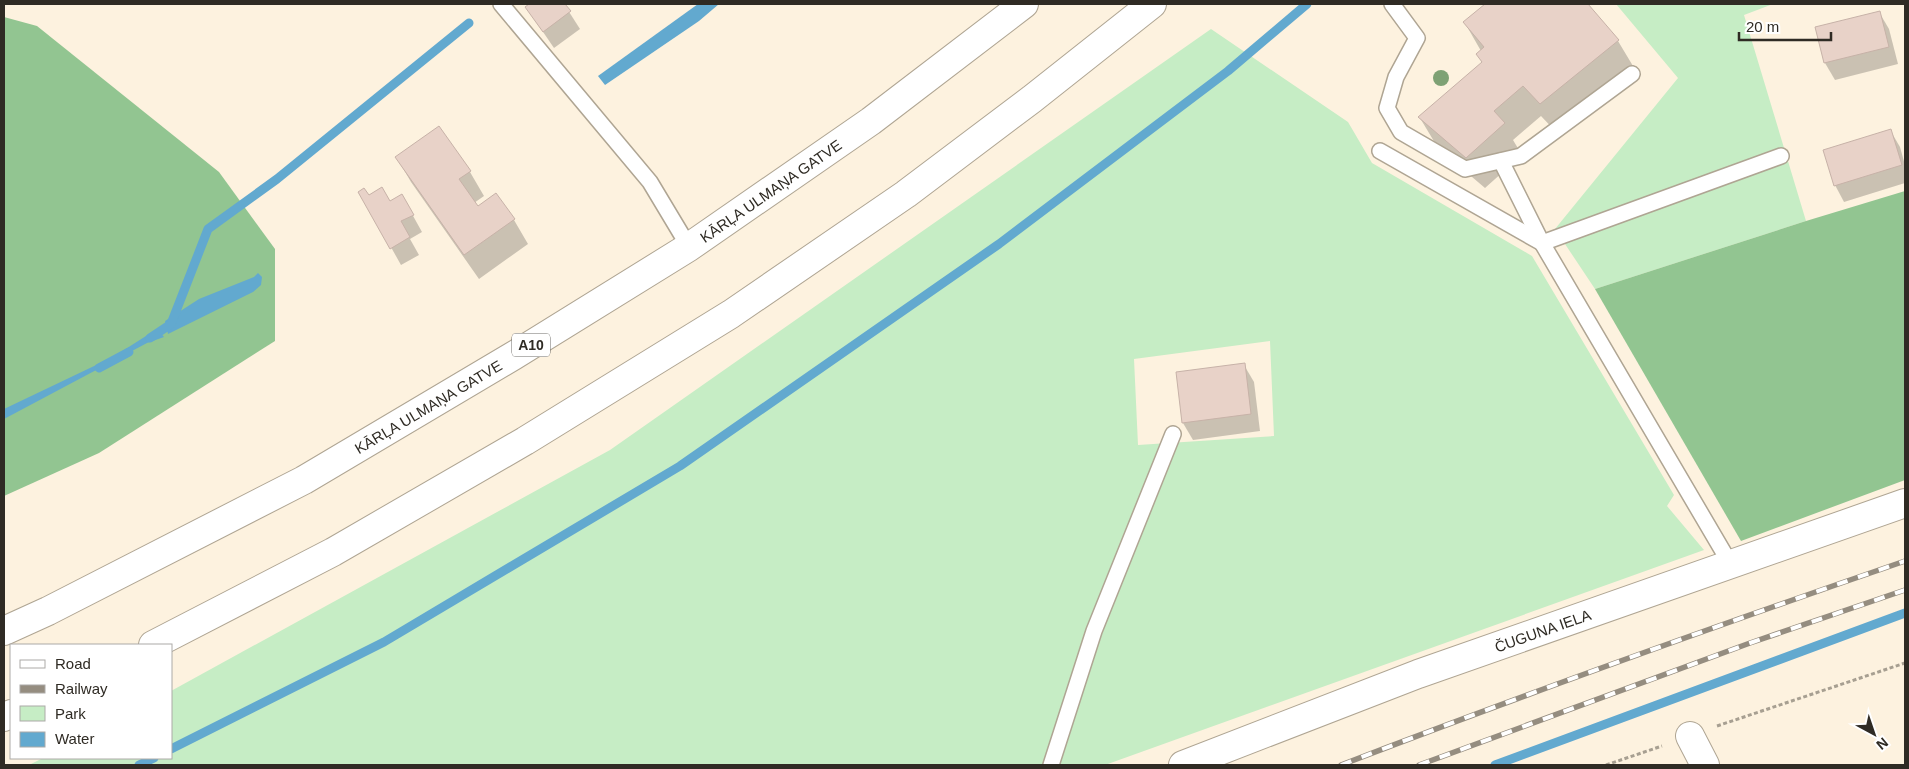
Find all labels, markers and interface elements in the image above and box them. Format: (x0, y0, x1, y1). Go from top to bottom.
scale bar (1739, 10, 1832, 42)
text: 20 m (1746, 18, 1779, 35)
street label: KĀRĻA ULMAŅA GATVE (696, 136, 844, 245)
road number: A10 (512, 334, 550, 356)
street label: KĀRĻA ULMAŅA GATVE (351, 356, 505, 457)
street label: ČUGUNA IELA (1492, 606, 1593, 655)
legend (10, 644, 172, 759)
text: Road (55, 655, 91, 672)
text: Railway (55, 680, 108, 697)
text: Park (55, 705, 86, 722)
north arrow (1849, 709, 1899, 759)
text: Water (55, 730, 94, 747)
text: N (1873, 735, 1891, 753)

